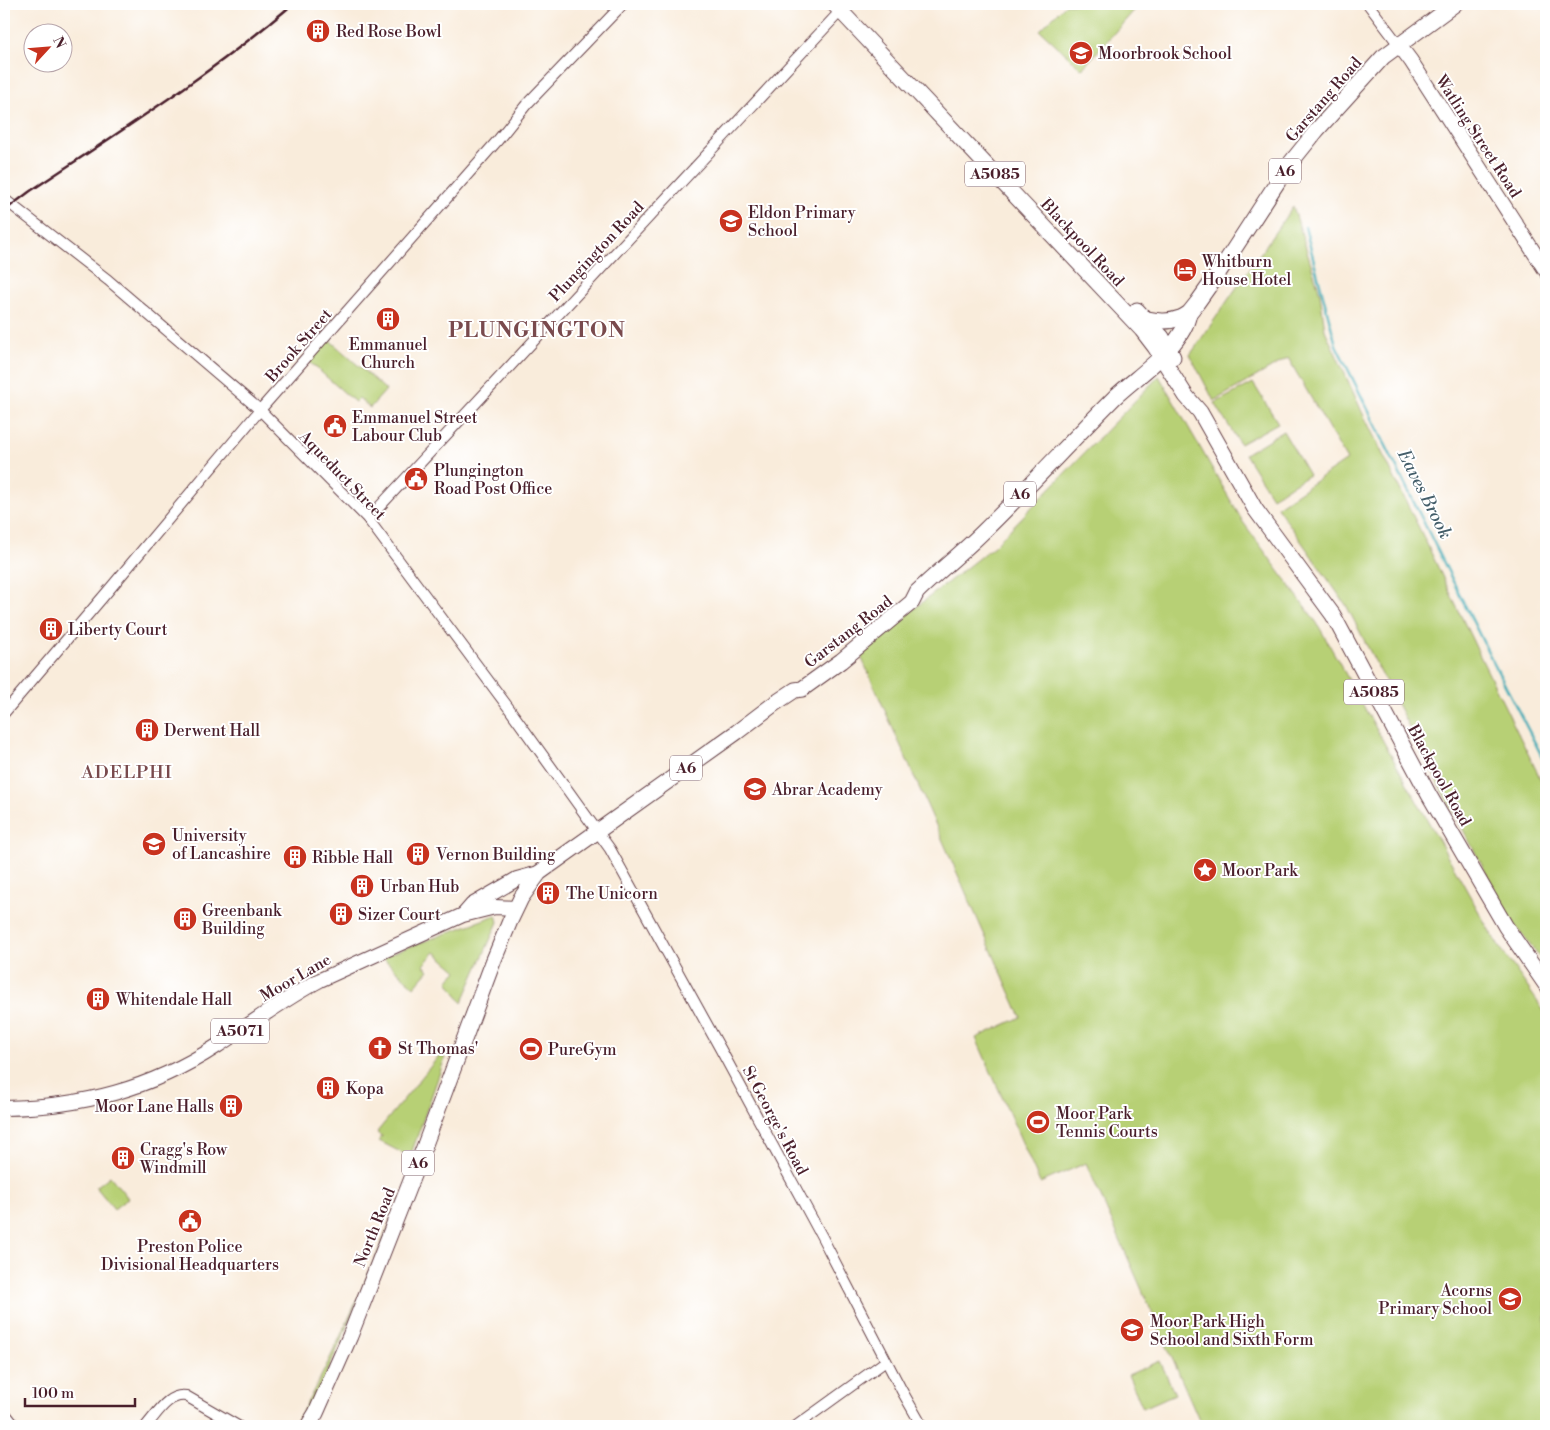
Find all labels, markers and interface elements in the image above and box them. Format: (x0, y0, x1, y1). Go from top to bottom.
building icon: Red Rose Bowl (305, 18, 331, 44)
north arrow (22, 22, 72, 72)
place label: Red Rose Bowl (336, 22, 442, 42)
text: N (48, 34, 69, 52)
school or university icon: Moorbrook School (1068, 40, 1094, 66)
place label: Moorbrook School (1098, 44, 1232, 64)
street label: Garstang Road (1281, 53, 1366, 146)
street label: Watling Street Road (1430, 71, 1525, 202)
road number: A6 (1269, 158, 1301, 184)
road number: A5085 (965, 162, 1025, 186)
street label: Blackpool Road (1036, 194, 1128, 291)
street label: Plungington Road (545, 197, 648, 306)
place label: Eldon Primary School (748, 203, 856, 241)
school or university icon: Eldon Primary School (718, 208, 744, 234)
place label: Whitburn House Hotel (1201, 252, 1292, 290)
hotel icon: Whitburn House Hotel (1172, 257, 1198, 283)
street label: Brook Street (261, 304, 336, 387)
building icon: Emmanuel Church (375, 306, 401, 332)
district label: PLUNGINGTON (448, 318, 626, 344)
place label: Emmanuel Church (349, 335, 428, 373)
place label: Emmanuel Street Labour Club (352, 408, 478, 446)
public building icon: Emmanuel Street Labour Club (322, 413, 348, 439)
street label: Aqueduct Street (294, 426, 390, 525)
water label: Eaves Brook (1392, 445, 1457, 543)
place label: Plungington Road Post Office (434, 461, 552, 499)
public building icon: Plungington Road Post Office (403, 466, 429, 492)
road number: A6 (1004, 482, 1036, 506)
street label: Garstang Road (801, 591, 897, 672)
building icon: Liberty Court (38, 616, 64, 642)
place label: Liberty Court (68, 620, 168, 640)
road number: A5085 (1344, 680, 1404, 704)
building icon: Derwent Hall (134, 717, 160, 743)
street label: Blackpool Road (1403, 720, 1475, 830)
place label: Derwent Hall (164, 721, 260, 741)
road number: A6 (670, 756, 702, 780)
district label: ADELPHI (80, 761, 173, 784)
school or university icon: Abrar Academy (742, 776, 768, 802)
place label: Abrar Academy (771, 780, 883, 800)
place label: University of Lancashire (172, 826, 271, 864)
school or university icon: University of Lancashire (141, 831, 167, 857)
building icon: Vernon Building (405, 841, 431, 867)
building icon: Ribble Hall (282, 844, 308, 870)
place label: Vernon Building (435, 845, 556, 865)
place label: Ribble Hall (312, 848, 393, 868)
place icon: Moor Park (1192, 857, 1218, 883)
place label: Moor Park (1222, 861, 1299, 881)
building icon: Urban Hub (349, 873, 375, 899)
place label: Urban Hub (380, 877, 459, 897)
building icon: The Unicorn (535, 880, 561, 906)
place label: The Unicorn (566, 884, 658, 904)
place label: Greenbank Building (201, 901, 283, 939)
building icon: Sizer Court (328, 901, 354, 927)
place label: Sizer Court (358, 905, 441, 925)
building icon: Greenbank Building (172, 906, 198, 932)
street label: Moor Lane (256, 950, 335, 1006)
building icon: Whitendale Hall (85, 986, 111, 1012)
place label: Whitendale Hall (115, 990, 232, 1010)
road number: A5071 (211, 1018, 269, 1044)
church icon: St Thomas' (367, 1035, 393, 1061)
sports icon: PureGym (518, 1036, 544, 1062)
place label: St Thomas' (398, 1039, 478, 1059)
place label: PureGym (548, 1040, 617, 1060)
street label: St George's Road (738, 1062, 812, 1179)
building icon: Kopa (315, 1075, 341, 1101)
place label: Kopa (346, 1079, 385, 1099)
building icon: Moor Lane Halls (218, 1093, 244, 1119)
place label: Moor Lane Halls (95, 1097, 214, 1117)
place label: Moor Park Tennis Courts (1056, 1104, 1158, 1142)
sports icon: Moor Park Tennis Courts (1025, 1109, 1051, 1135)
place label: Cragg's Row Windmill (139, 1140, 228, 1178)
building icon: Cragg's Row Windmill (110, 1145, 136, 1171)
road number: A6 (402, 1150, 434, 1176)
street label: North Road (350, 1185, 400, 1270)
public building icon: Preston Police Divisional Headquarters (177, 1208, 203, 1234)
place label: Preston Police Divisional Headquarters (101, 1237, 279, 1275)
place label: Acorns Primary School (1378, 1281, 1492, 1319)
school or university icon: Acorns Primary School (1497, 1286, 1523, 1312)
place label: Moor Park High School and Sixth Form (1150, 1312, 1314, 1350)
school or university icon: Moor Park High School and Sixth Form (1119, 1317, 1145, 1343)
scale bar (25, 1375, 135, 1407)
text: 100 m (32, 1384, 74, 1403)

